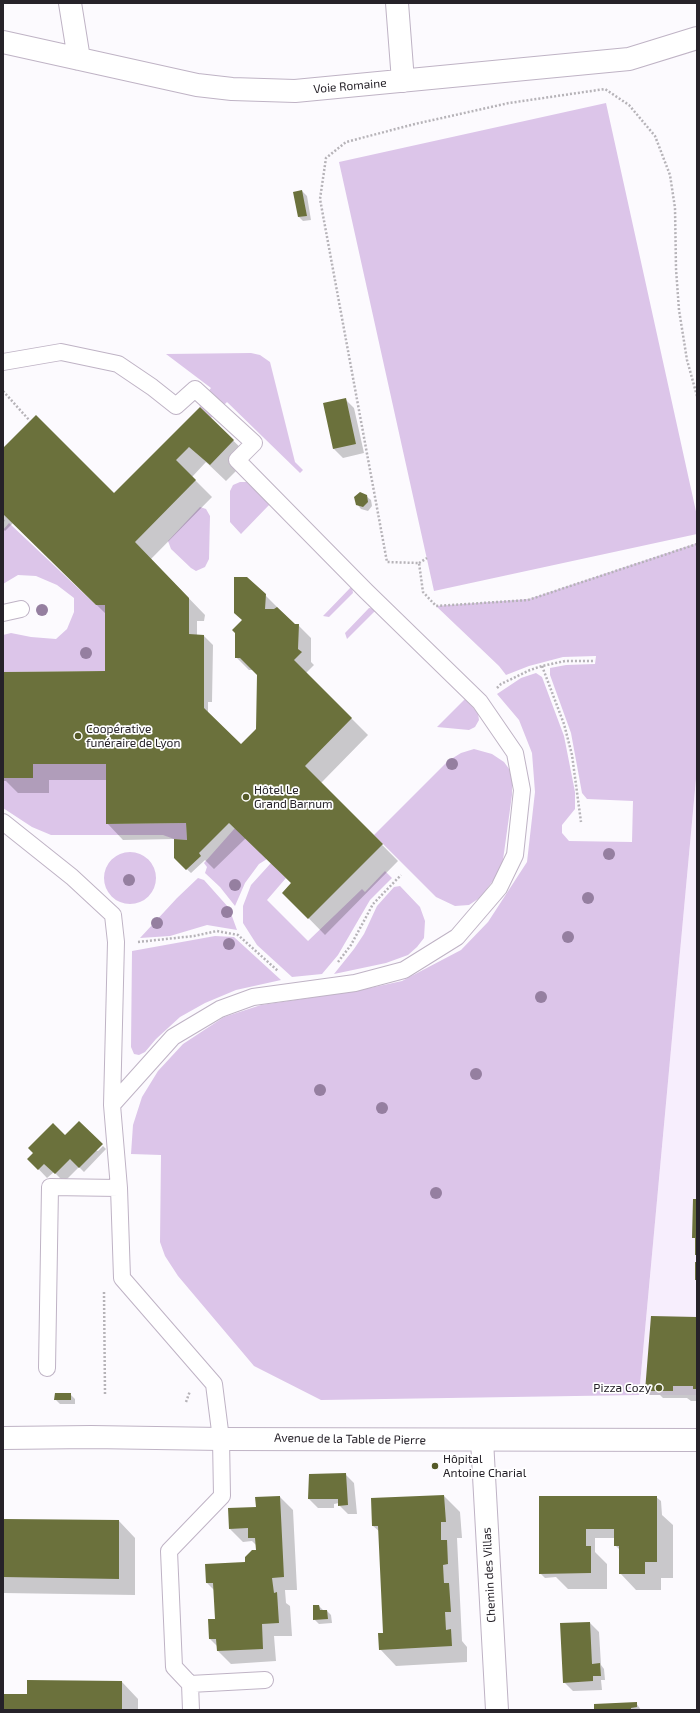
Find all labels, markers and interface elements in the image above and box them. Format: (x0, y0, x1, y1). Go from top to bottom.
street label: Voie Romaine (313, 76, 387, 96)
place label: Coopérative funéraire de Lyon (86, 722, 180, 750)
marker: Coopérative funéraire de Lyon (73, 731, 83, 741)
place label: Hôtel Le Grand Barnum (254, 783, 333, 811)
marker: Hôtel Le Grand Barnum (241, 792, 251, 802)
place label: Pizza Cozy (593, 1381, 651, 1395)
marker: Pizza Cozy (654, 1383, 664, 1393)
street label: Avenue de la Table de Pierre (274, 1430, 426, 1448)
place label: Hôpital Antoine Charial (443, 1452, 526, 1480)
marker: Hôpital Antoine Charial (430, 1461, 440, 1471)
street label: Chemin des Villas (479, 1527, 499, 1623)

